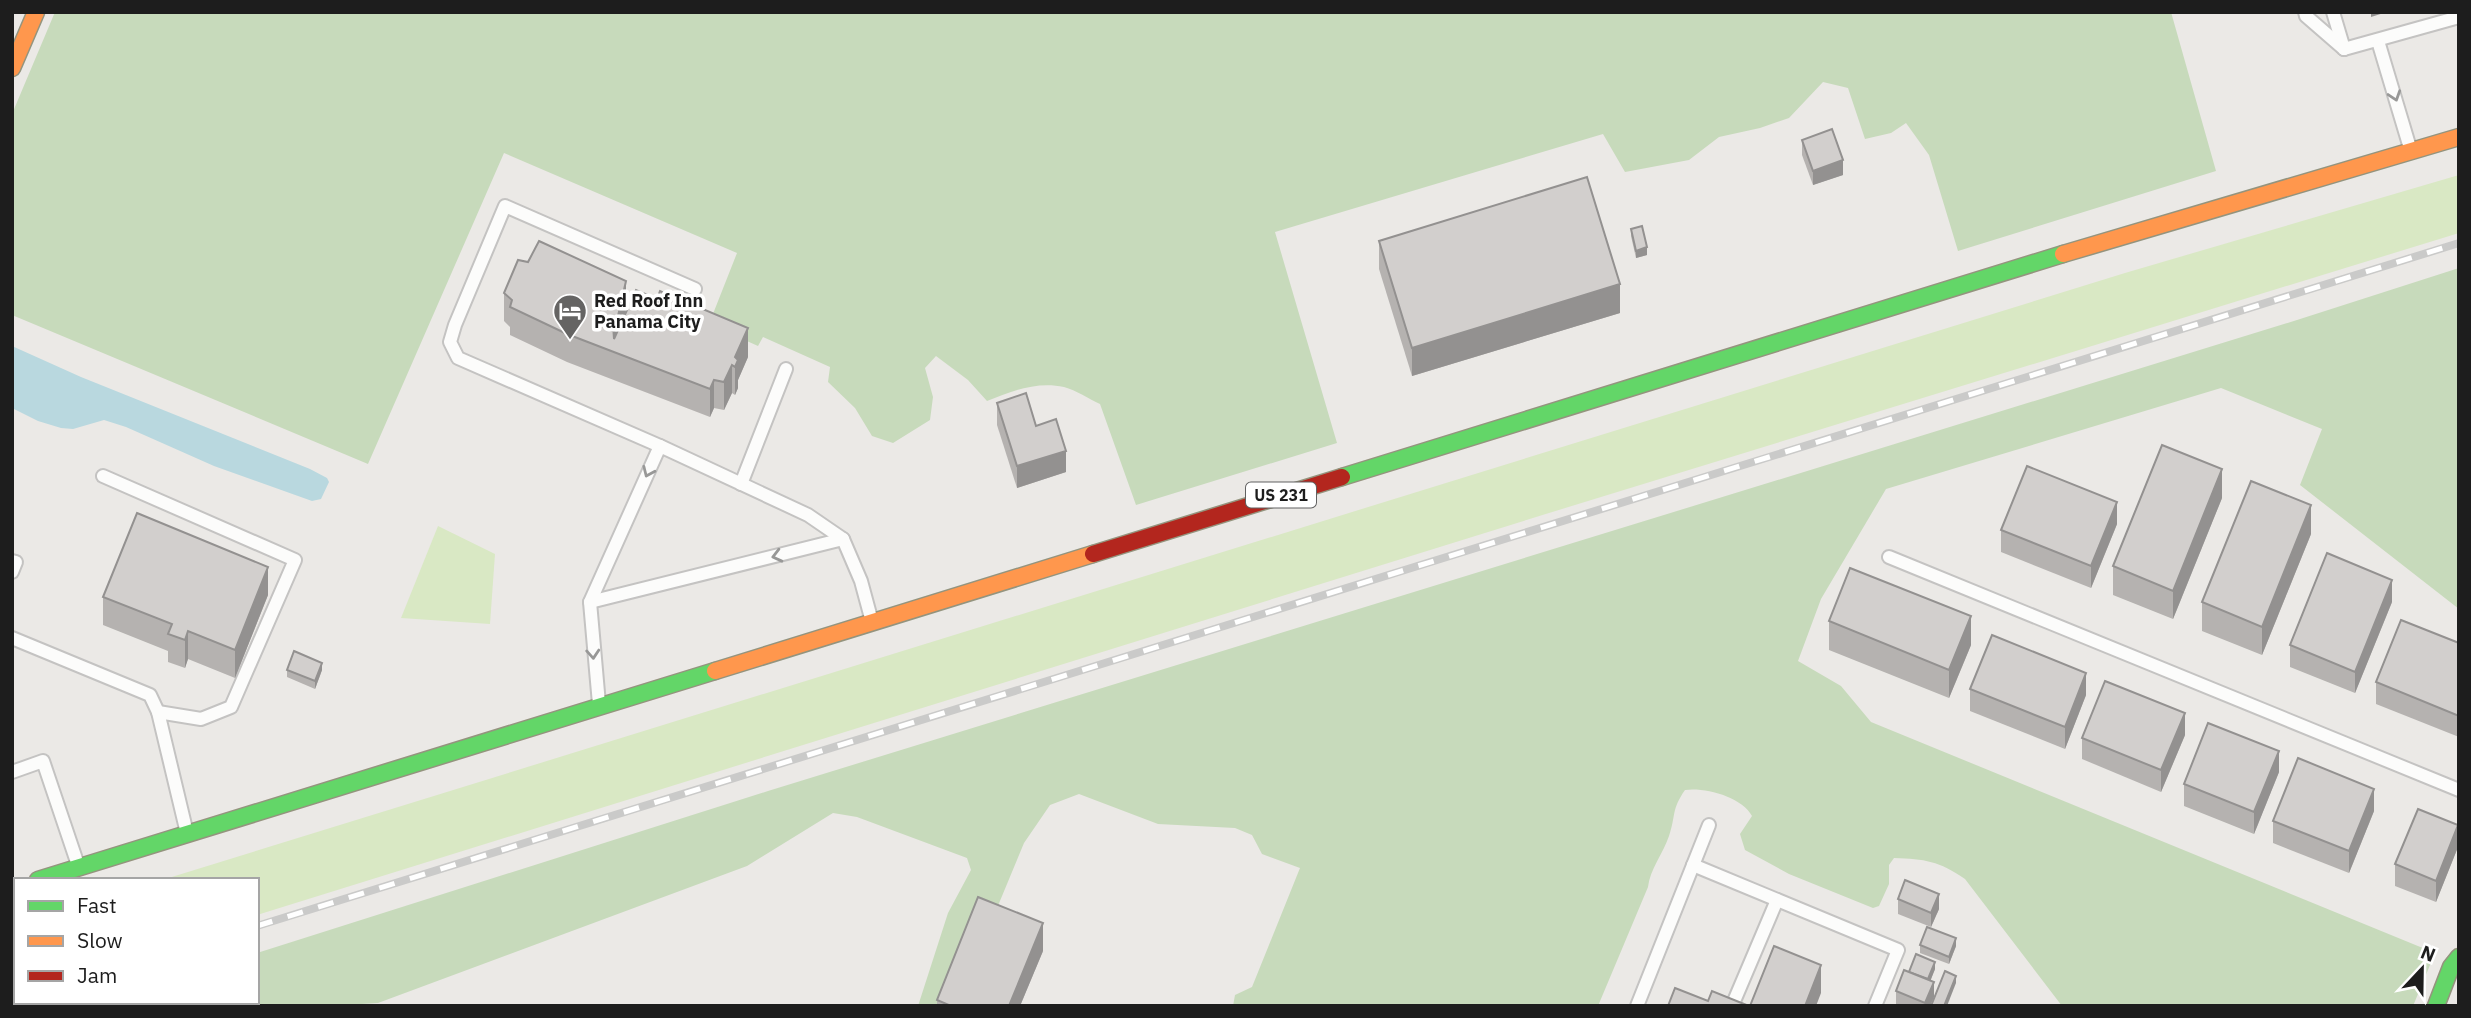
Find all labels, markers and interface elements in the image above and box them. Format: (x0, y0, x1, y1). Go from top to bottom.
one-way arrow (2387, 90, 2402, 102)
place label: Red Roof Inn Panama City (594, 289, 703, 333)
hotel icon: Red Roof Inn Panama City (551, 292, 589, 341)
one-way arrow (642, 464, 656, 477)
road number: US 231 (1246, 482, 1316, 508)
one-way arrow (771, 548, 783, 562)
one-way arrow (586, 649, 601, 660)
legend (14, 878, 259, 1004)
text: Fast (77, 891, 117, 919)
text: Slow (77, 926, 123, 954)
north arrow (2387, 934, 2457, 1004)
text: N (2417, 940, 2439, 967)
text: Jam (77, 961, 117, 989)

